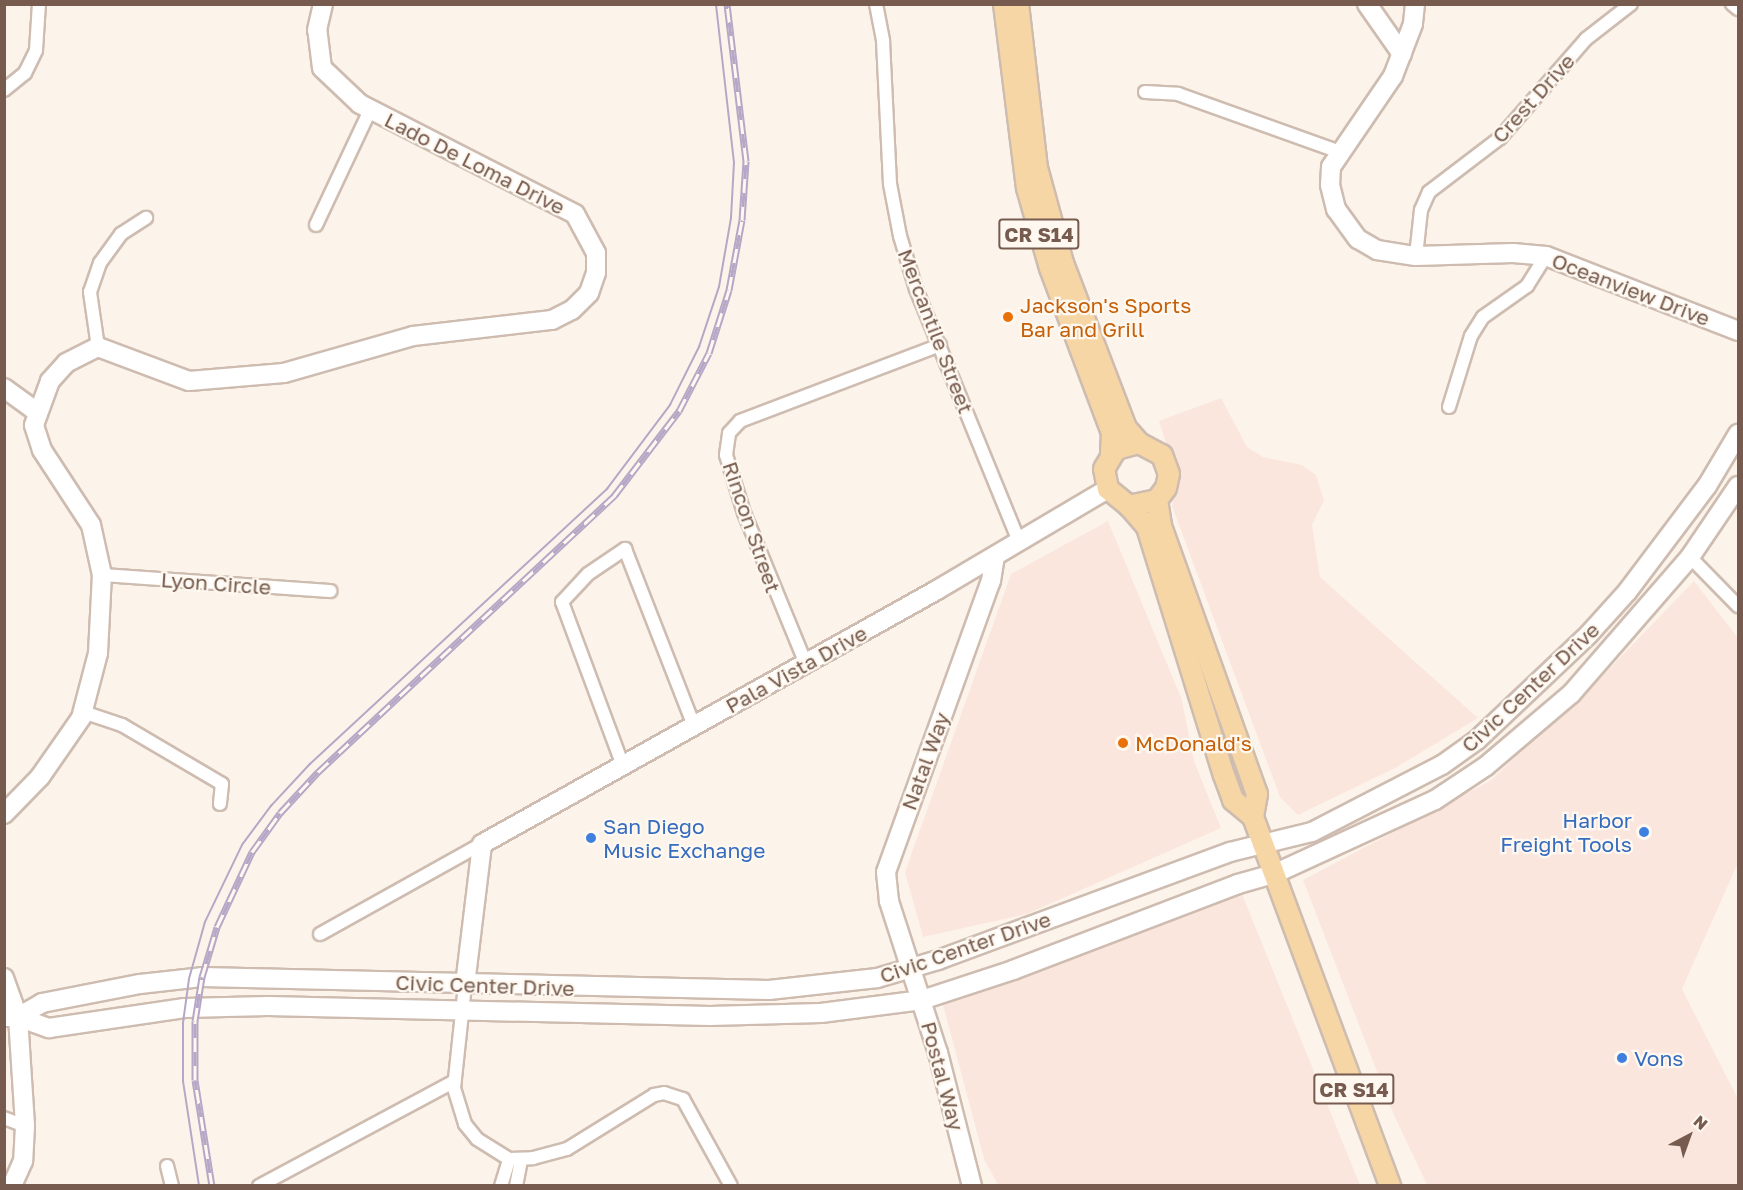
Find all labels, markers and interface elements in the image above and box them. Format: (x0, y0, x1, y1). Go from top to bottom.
street label: Crest Drive (1486, 48, 1580, 148)
street label: Lado De Loma Drive (381, 107, 569, 219)
road number: CR S14 (997, 217, 1081, 251)
street label: Mercantile Street (893, 245, 979, 417)
street label: Oceanview Drive (1548, 247, 1714, 331)
place label: Jackson's Sports Bar and Grill (1020, 292, 1191, 342)
marker: Jackson's Sports Bar and Grill (1001, 310, 1015, 324)
street label: Rincon Street (718, 458, 786, 596)
street label: Lyon Circle (160, 567, 272, 599)
street label: Civic Center Drive (1456, 617, 1604, 757)
street label: Pala Vista Drive (721, 620, 871, 718)
street label: Natal Way (896, 709, 954, 813)
place label: McDonald's (1135, 730, 1252, 756)
marker: McDonald's (1116, 736, 1130, 750)
place label: Harbor Freight Tools (1500, 807, 1632, 857)
place label: San Diego Music Exchange (603, 813, 765, 863)
marker: Harbor Freight Tools (1637, 825, 1651, 839)
marker: San Diego Music Exchange (584, 831, 598, 845)
street label: Civic Center Drive (876, 906, 1054, 988)
street label: Civic Center Drive (395, 969, 575, 1001)
street label: Postal Way (916, 1019, 970, 1133)
place label: Vons (1634, 1045, 1683, 1071)
marker: Vons (1615, 1051, 1629, 1065)
road number: CR S14 (1312, 1072, 1396, 1106)
north arrow (1659, 1106, 1719, 1166)
text: N (1690, 1111, 1712, 1134)

